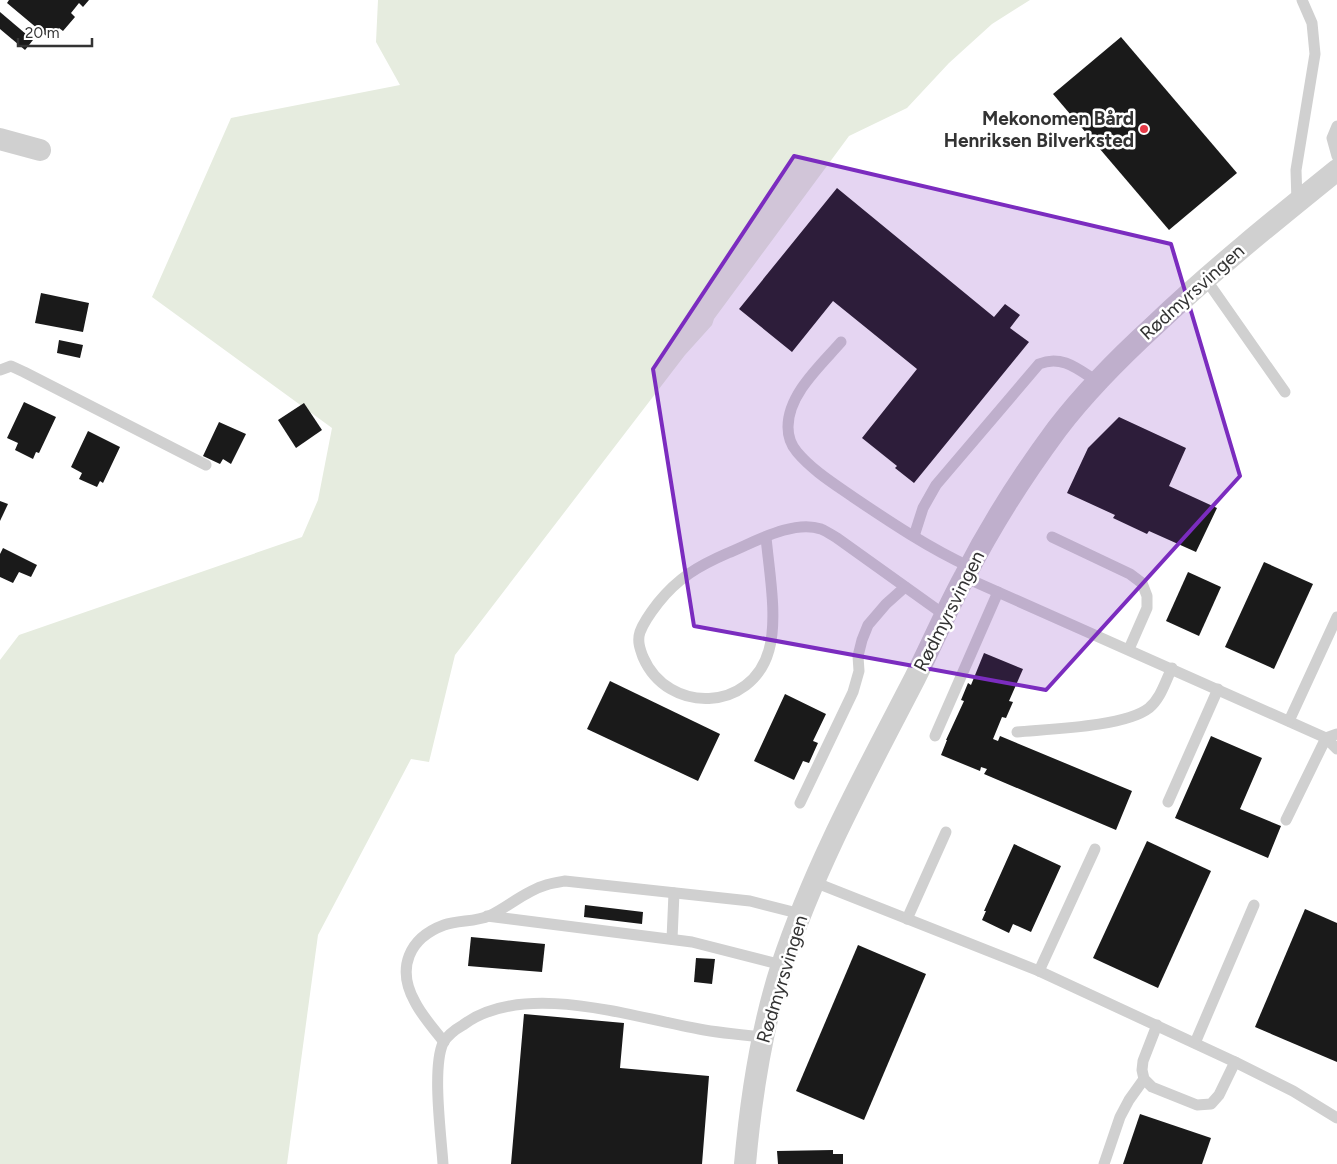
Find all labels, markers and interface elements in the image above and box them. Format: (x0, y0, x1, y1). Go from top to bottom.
scale bar (18, 15, 91, 47)
text: 20 m (25, 24, 59, 42)
place label: Mekonomen Bård Henriksen Bilverksted (944, 107, 1134, 152)
marker: Mekonomen Bård Henriksen Bilverksted (1138, 123, 1150, 135)
street label: Rødmyrsvingen (1135, 239, 1249, 345)
street label: Rødmyrsvingen (909, 547, 989, 675)
street label: Rødmyrsvingen (752, 912, 812, 1046)

